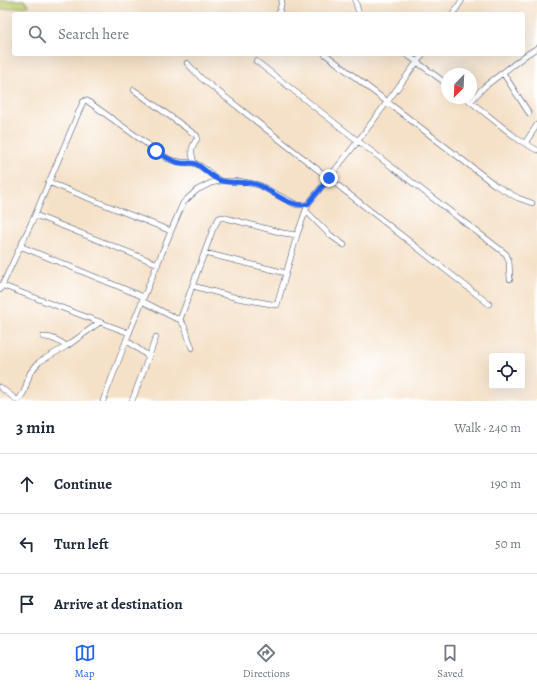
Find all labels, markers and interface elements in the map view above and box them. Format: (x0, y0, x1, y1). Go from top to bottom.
search box (12, 12, 525, 56)
icon: search (26, 23, 48, 45)
text: Search here (58, 24, 129, 44)
north arrow (441, 68, 477, 104)
route start (147, 142, 165, 160)
route end (320, 169, 338, 187)
map controls (489, 353, 525, 389)
button: locate (489, 353, 525, 389)
text: 3 min (16, 416, 55, 439)
text: Walk · 240 m (454, 419, 521, 436)
icon: ahead (16, 473, 38, 495)
text: Continue (54, 474, 112, 494)
text: 190 m (490, 475, 521, 492)
icon: left (16, 533, 38, 555)
text: Turn left (54, 534, 109, 554)
text: 50 m (495, 535, 521, 552)
icon: arrive (16, 593, 38, 615)
text: Arrive at destination (54, 594, 183, 614)
tab: Map (74, 642, 96, 681)
tab: Directions (243, 642, 290, 681)
tab: Saved (437, 642, 463, 681)

